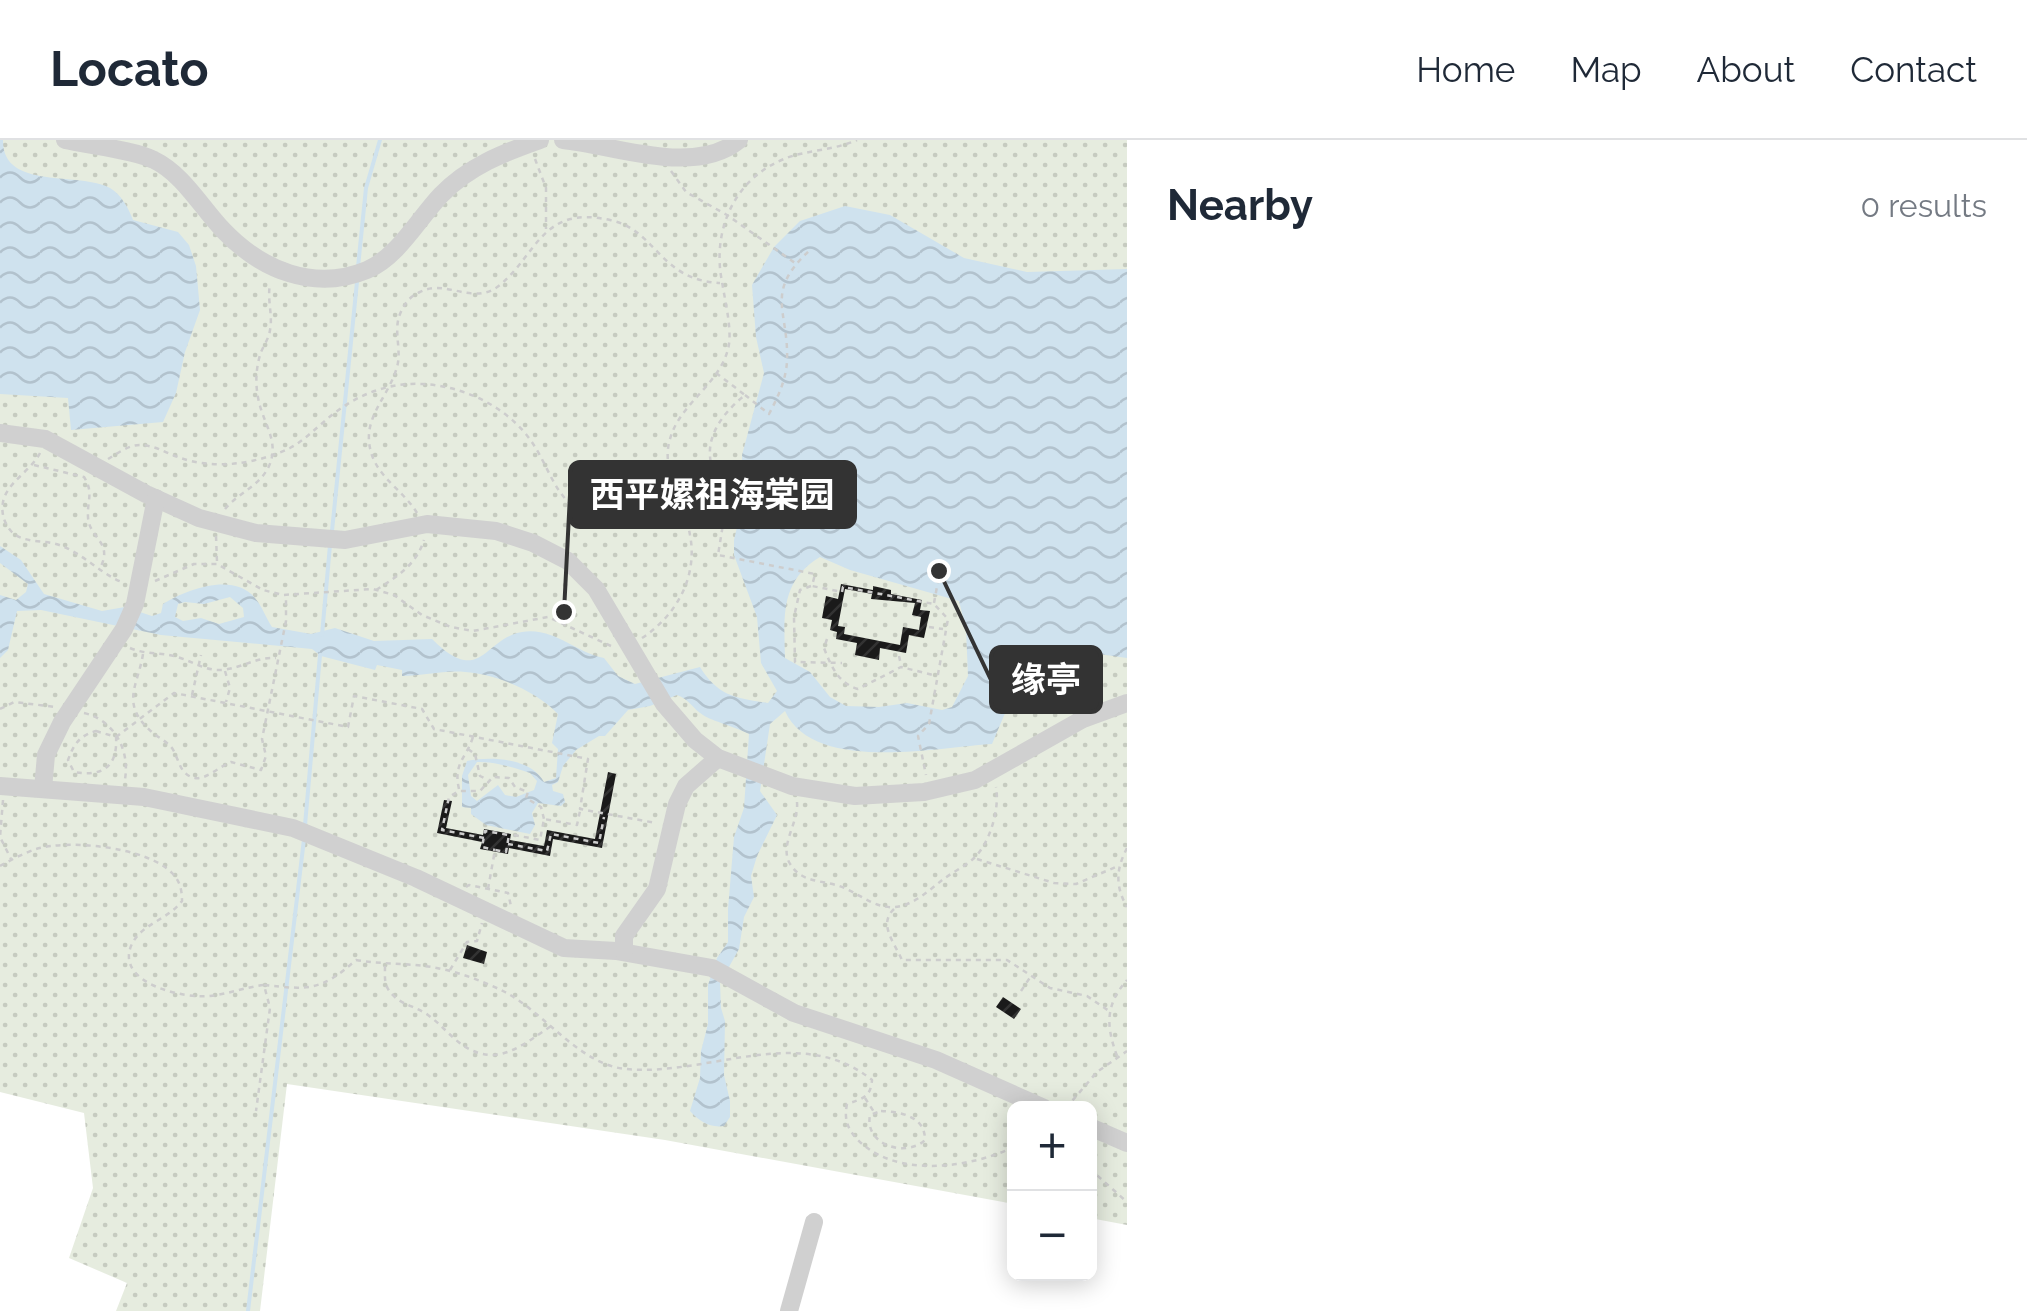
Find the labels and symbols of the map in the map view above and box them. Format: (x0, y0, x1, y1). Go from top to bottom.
callout: 西平嫘祖海棠园 (570, 462, 855, 527)
text: 西平嫘祖海棠园 (589, 474, 835, 515)
callout: 缘亭 (991, 647, 1101, 712)
text: 缘亭 (1011, 659, 1081, 700)

